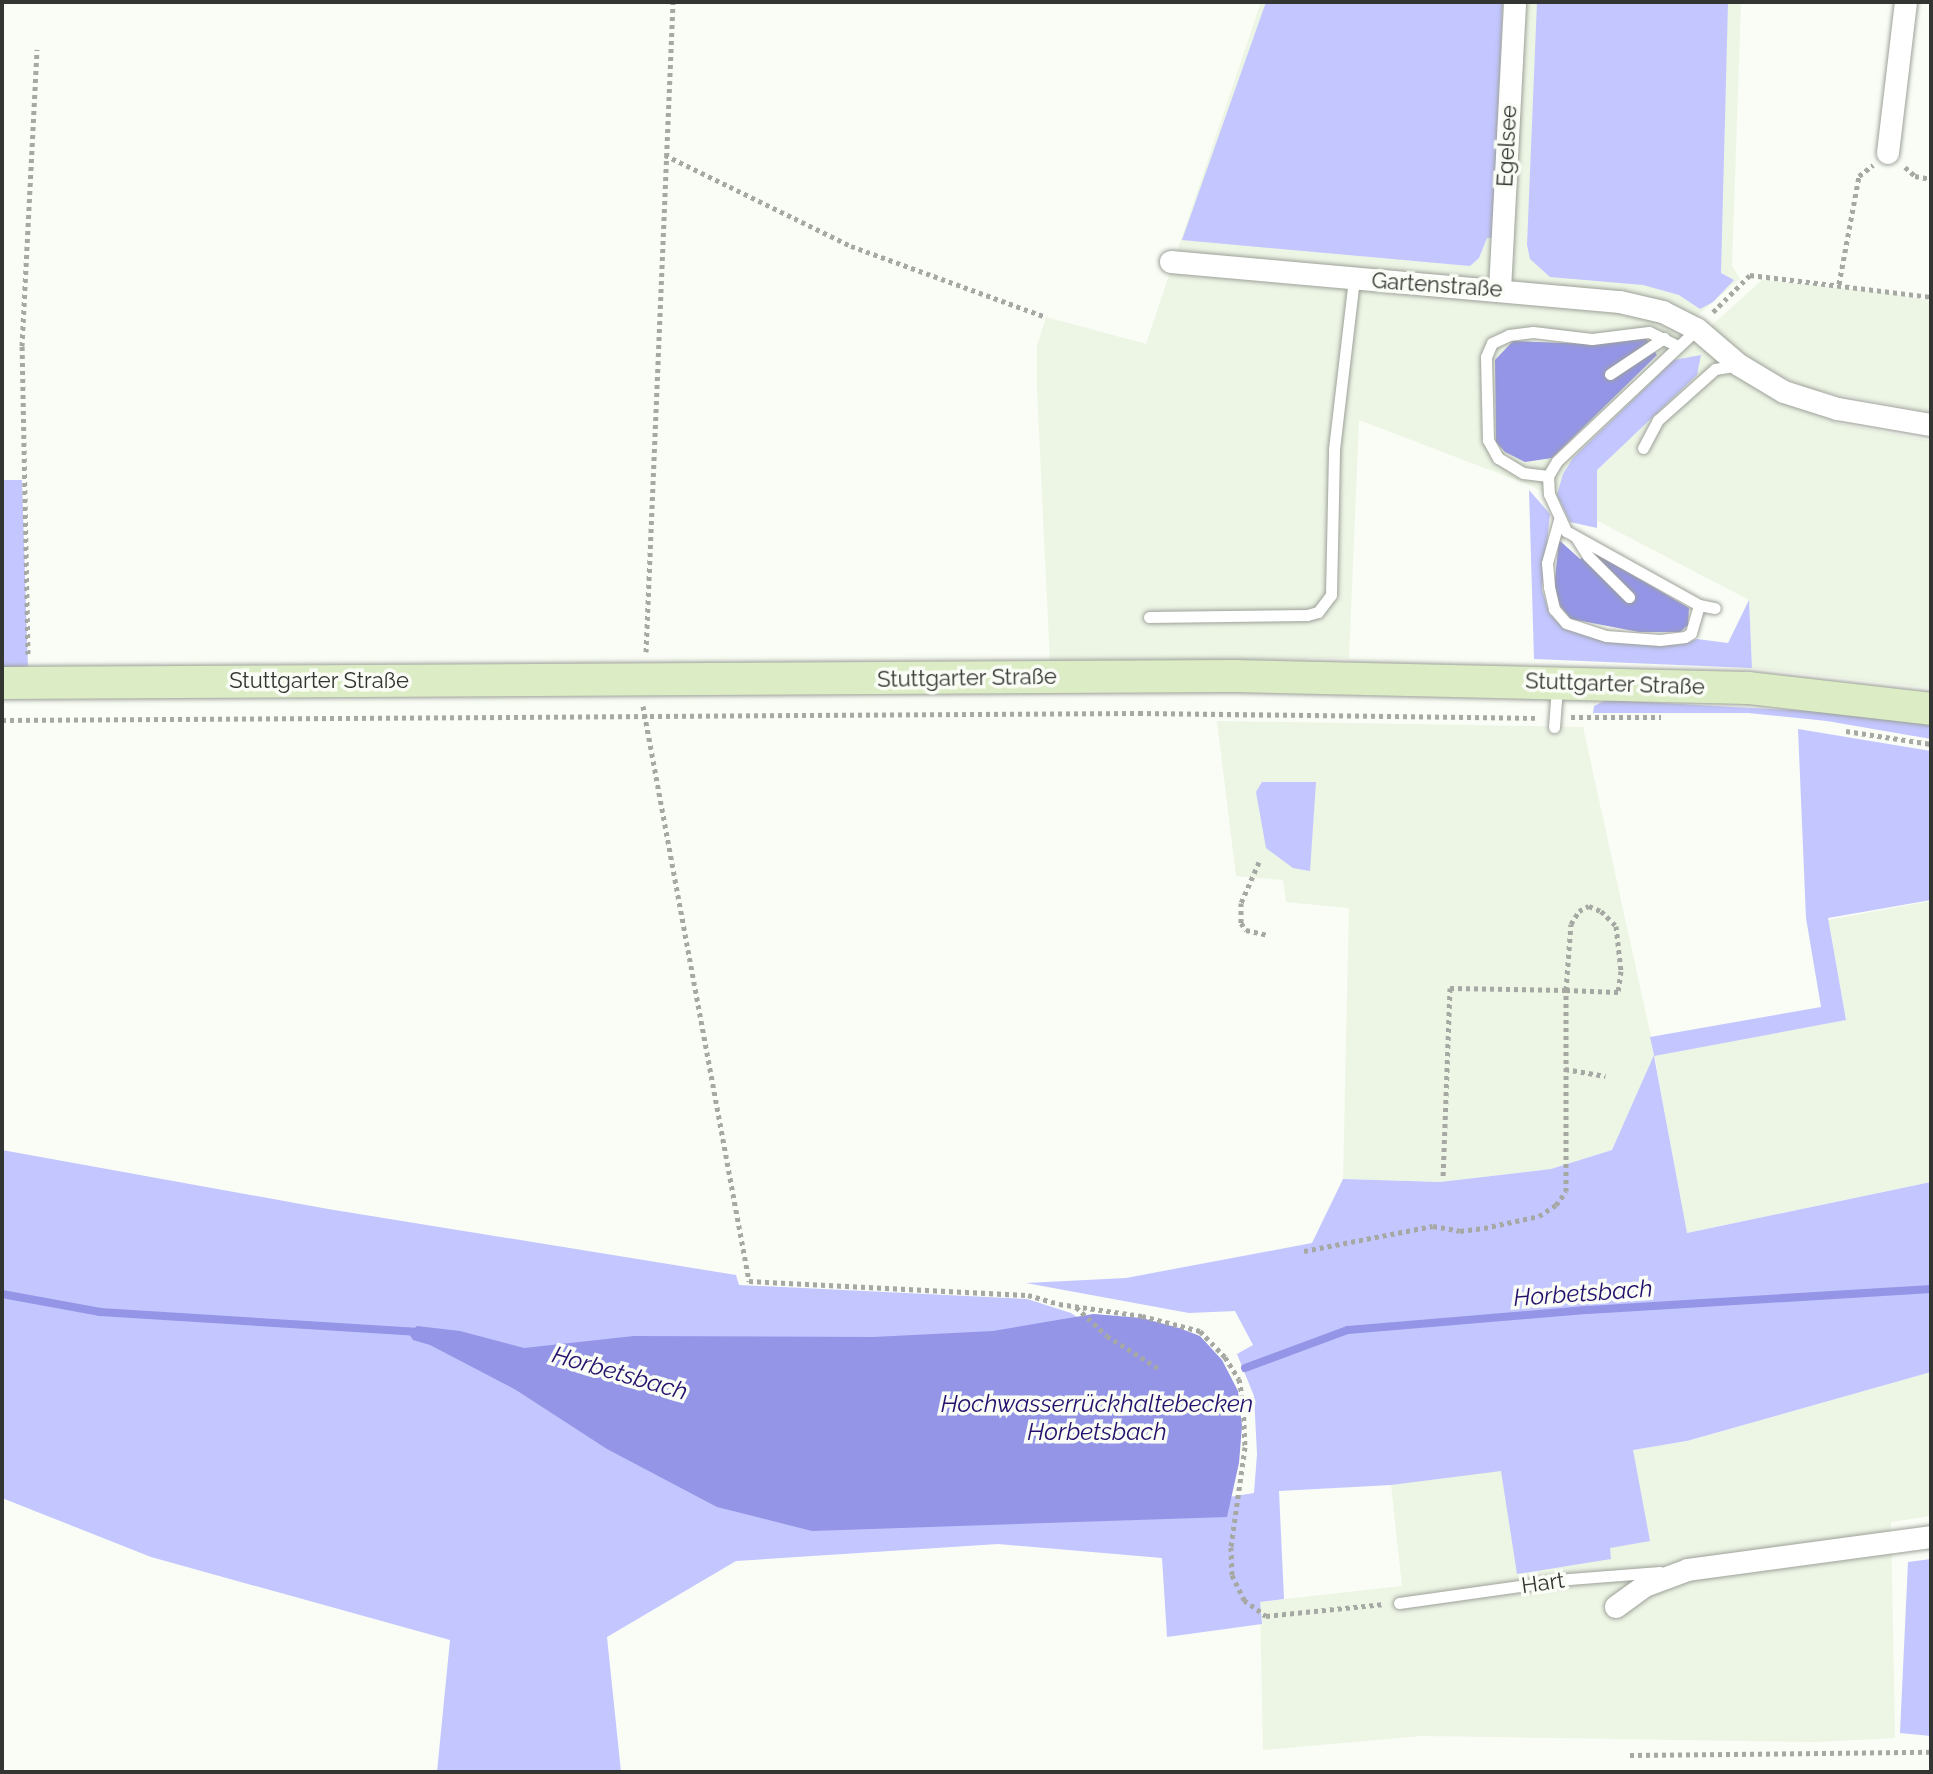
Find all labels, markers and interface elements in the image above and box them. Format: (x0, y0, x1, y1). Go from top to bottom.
street label: Egelsee (1492, 104, 1522, 188)
street label: Gartenstraße (1371, 267, 1503, 303)
street label: Stuttgarter Straße (877, 663, 1057, 693)
street label: Stuttgarter Straße (229, 668, 409, 694)
street label: Stuttgarter Straße (1525, 668, 1705, 700)
water label: Horbetsbach (1513, 1274, 1653, 1312)
water label: Horbetsbach (549, 1340, 691, 1406)
water label: Hochwasserrückhaltebecken Horbetsbach (941, 1390, 1253, 1446)
street label: Hart (1520, 1567, 1566, 1599)

